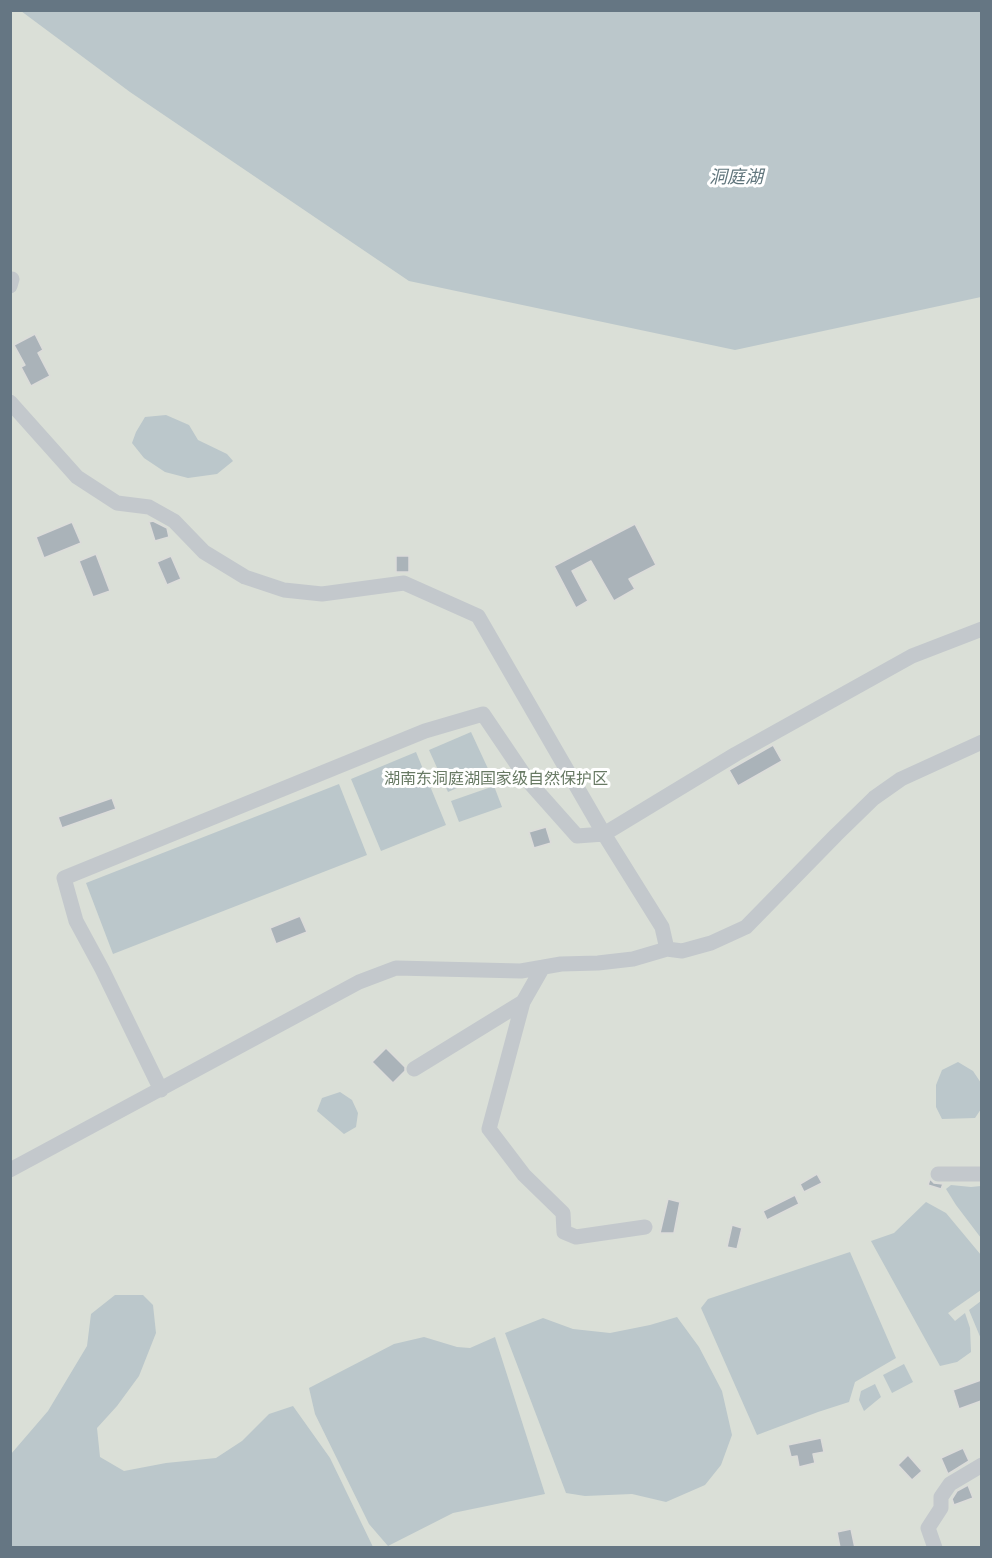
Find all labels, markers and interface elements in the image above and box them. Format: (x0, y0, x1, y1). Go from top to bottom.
water label: 洞庭湖 (709, 167, 763, 189)
park label: 湖南东洞庭湖国家级自然保护区 (384, 769, 608, 789)

